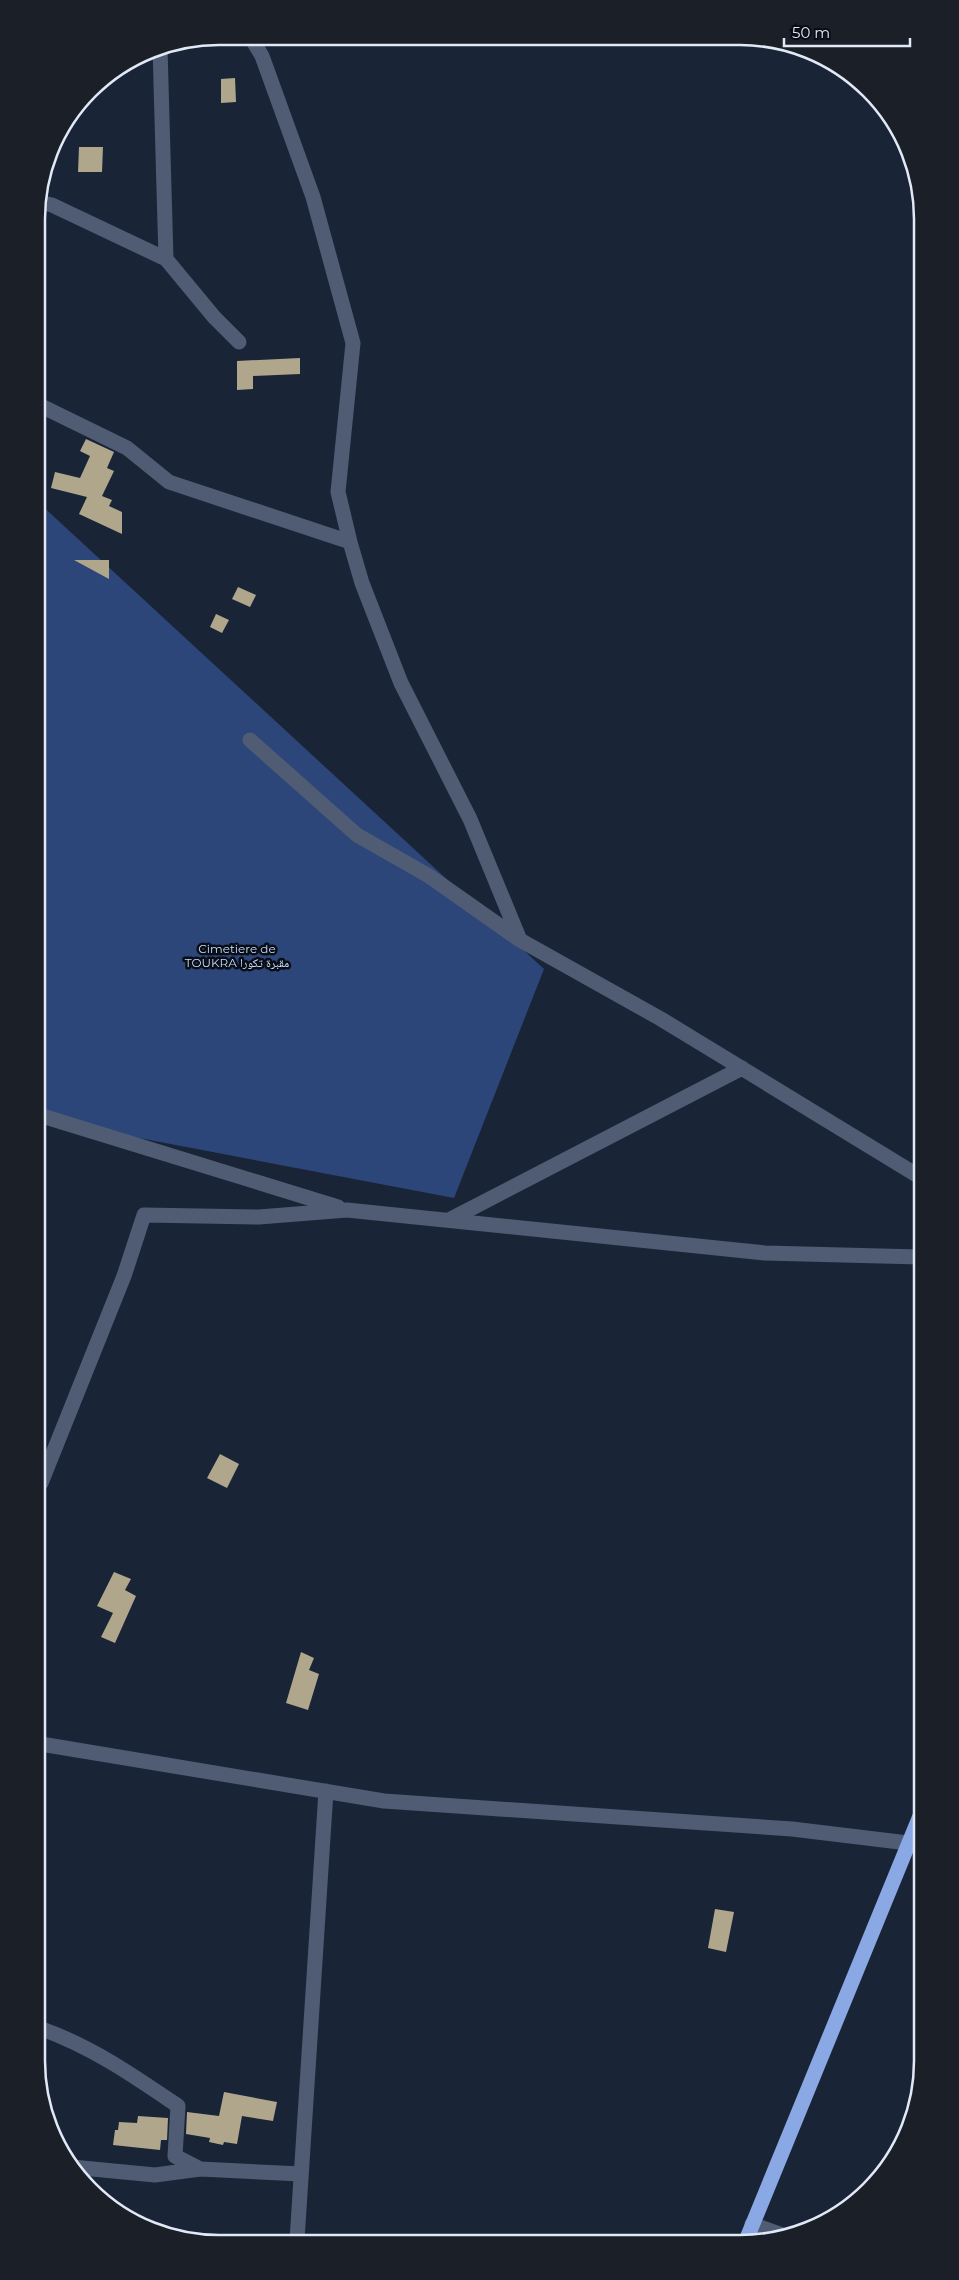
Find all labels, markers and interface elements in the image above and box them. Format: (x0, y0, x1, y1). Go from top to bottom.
scale bar (784, 15, 910, 47)
text: 50 m (792, 23, 830, 42)
park label: Cimetiere de TOUKRA مقبرة تكورا (185, 941, 289, 970)

